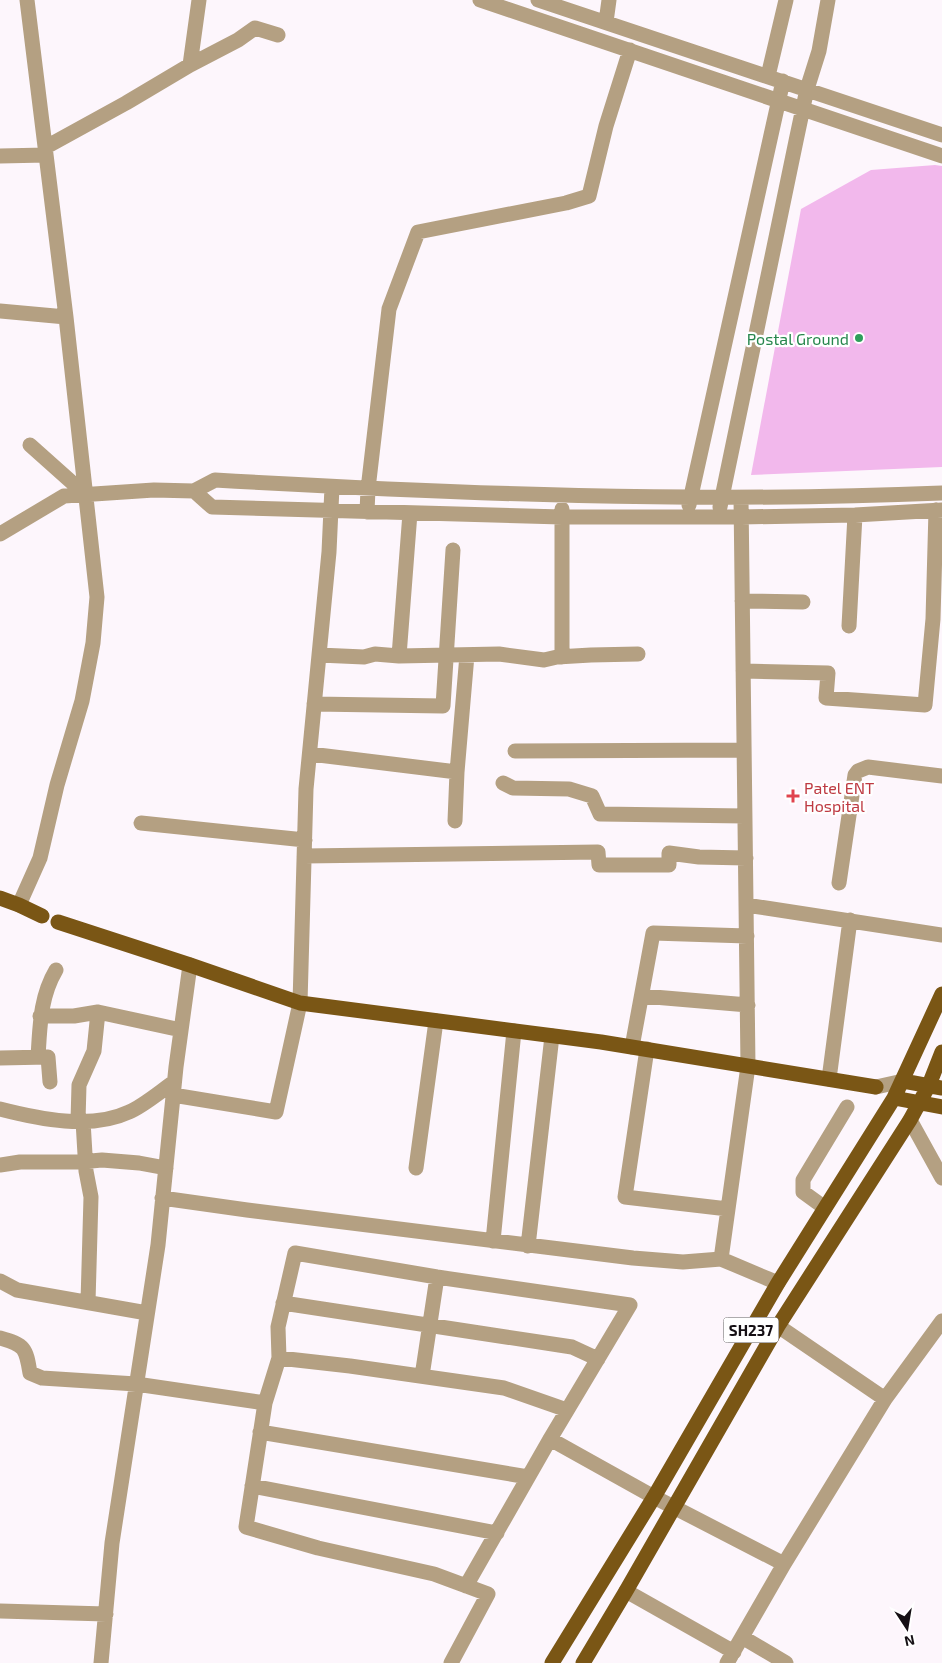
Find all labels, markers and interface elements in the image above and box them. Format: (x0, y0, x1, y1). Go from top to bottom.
place label: Postal Ground (747, 329, 849, 348)
marker: Postal Ground (853, 332, 865, 344)
place label: Patel ENT Hospital (804, 778, 874, 815)
marker: Patel ENT Hospital (786, 789, 800, 803)
road number: SH237 (724, 1318, 778, 1342)
north arrow (882, 1603, 932, 1653)
text: N (903, 1632, 917, 1651)

